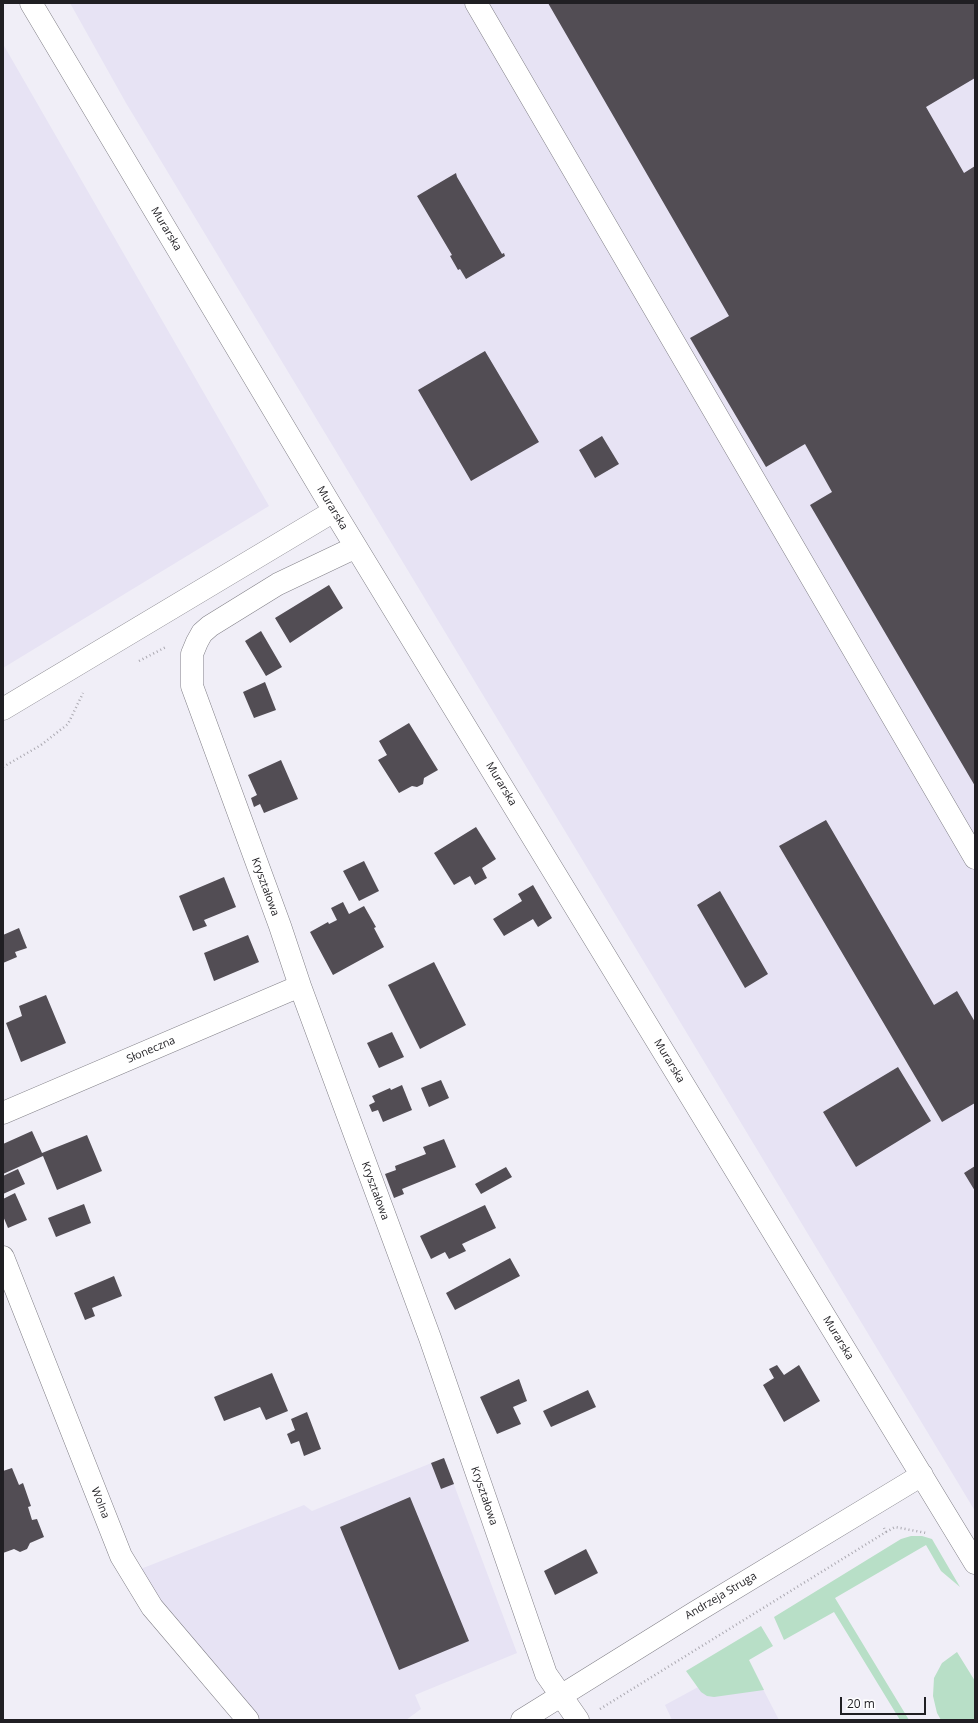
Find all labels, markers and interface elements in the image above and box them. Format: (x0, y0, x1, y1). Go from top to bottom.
street label: Murarska (148, 205, 184, 253)
street label: Murarska (314, 484, 350, 532)
street label: Murarska (483, 760, 519, 808)
street label: Kryształowa (248, 856, 282, 918)
street label: Słoneczna (125, 1034, 177, 1066)
street label: Murarska (651, 1037, 687, 1085)
street label: Kryształowa (358, 1160, 392, 1222)
street label: Murarska (820, 1314, 856, 1362)
street label: Kryształowa (468, 1465, 500, 1527)
street label: Wolna (88, 1486, 112, 1520)
street label: Andrzeja Struga (683, 1569, 759, 1623)
scale bar (842, 1689, 928, 1715)
text: 20 m (847, 1695, 875, 1712)

